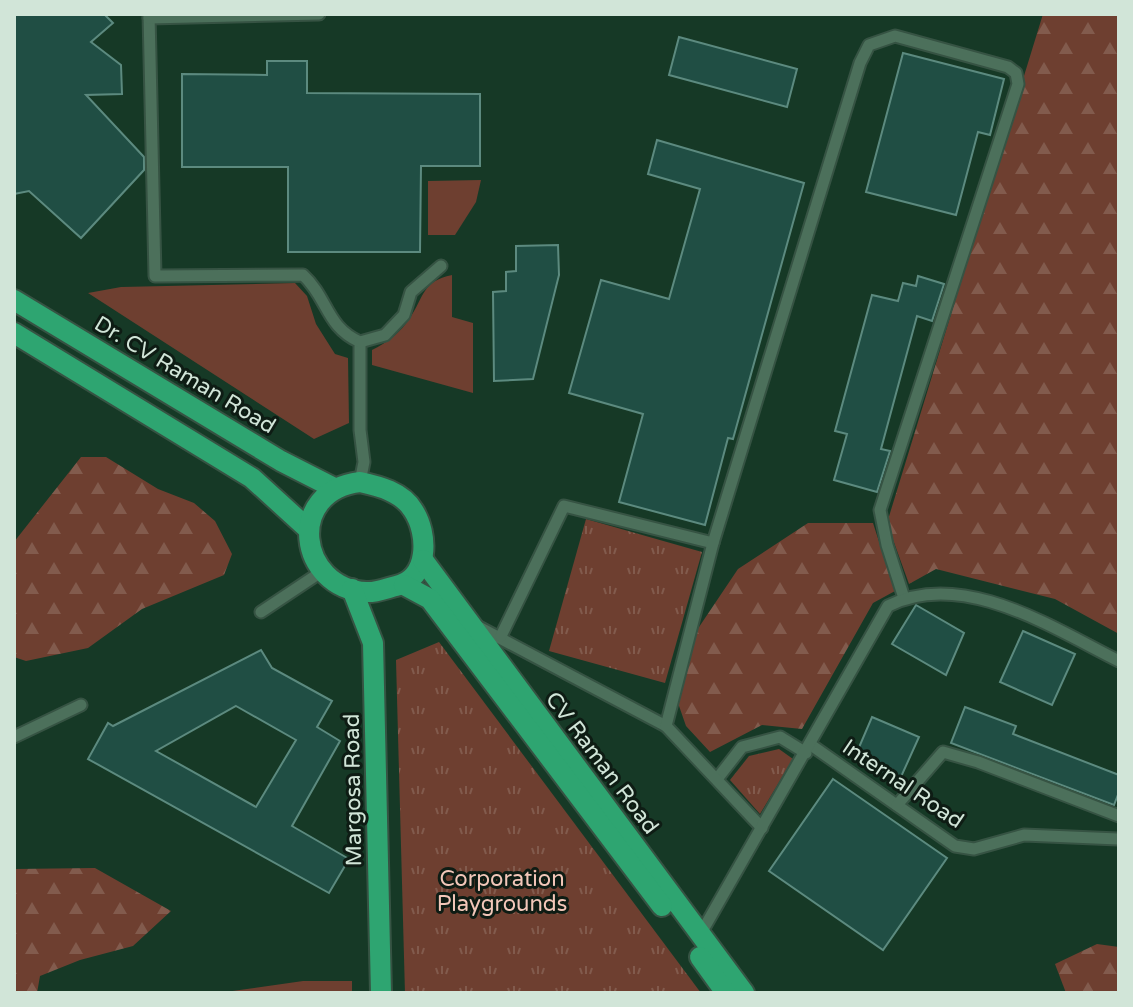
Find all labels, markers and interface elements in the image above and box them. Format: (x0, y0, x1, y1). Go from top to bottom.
street label: Dr. CV Raman Road (90, 311, 280, 439)
street label: CV Raman Road (540, 687, 664, 839)
street label: Margosa Road (339, 713, 367, 867)
street label: Internal Road (837, 734, 969, 834)
park label: Corporation Playgrounds (437, 866, 567, 917)

